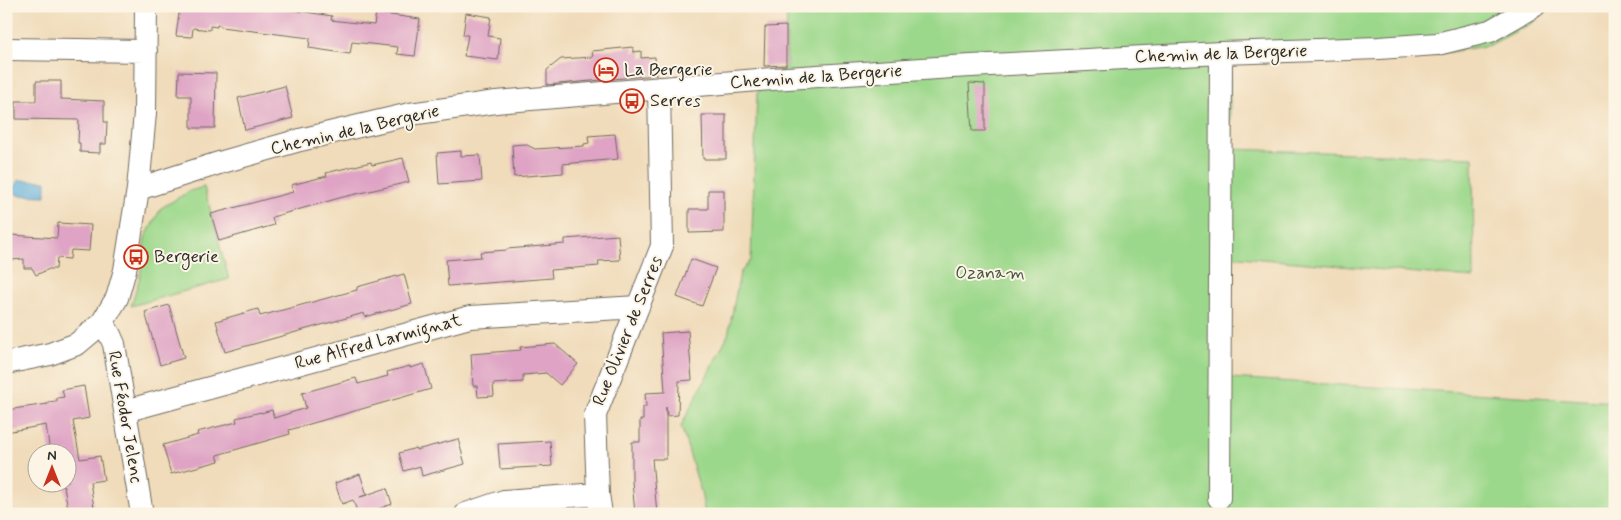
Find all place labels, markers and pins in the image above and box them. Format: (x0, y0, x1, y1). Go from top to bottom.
hotel icon: La Bergerie (593, 57, 619, 83)
place label: La Bergerie (624, 58, 713, 82)
bus stop icon: Serres (619, 88, 645, 114)
place label: Serres (650, 89, 701, 113)
bus stop icon: Bergerie (123, 244, 149, 270)
place label: Bergerie (154, 245, 219, 270)

